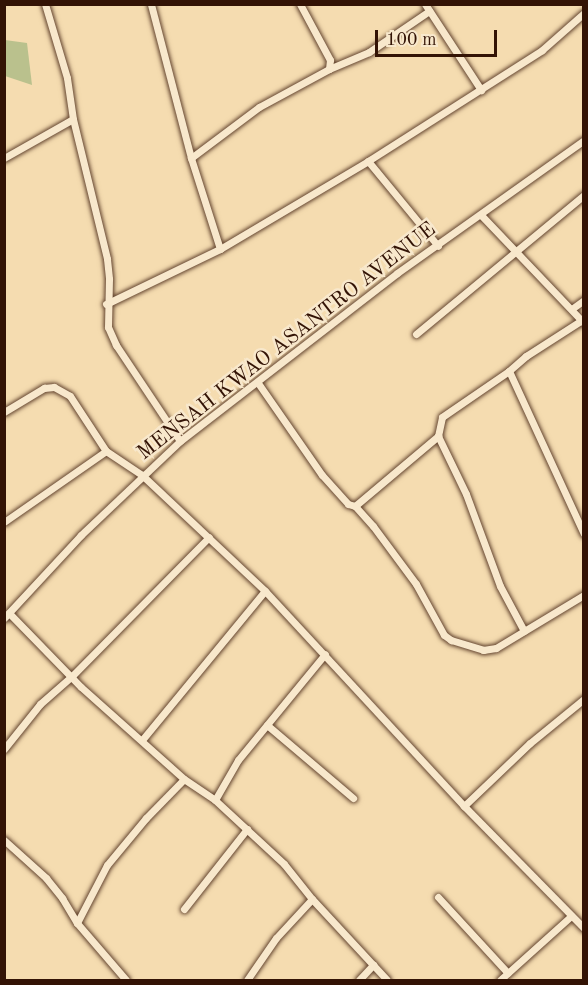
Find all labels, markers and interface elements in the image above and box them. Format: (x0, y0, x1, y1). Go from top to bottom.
scale bar (378, 18, 500, 56)
text: 100 m (386, 31, 437, 49)
street label: MENSAH KWAO ASANTRO AVENUE (133, 218, 441, 466)

